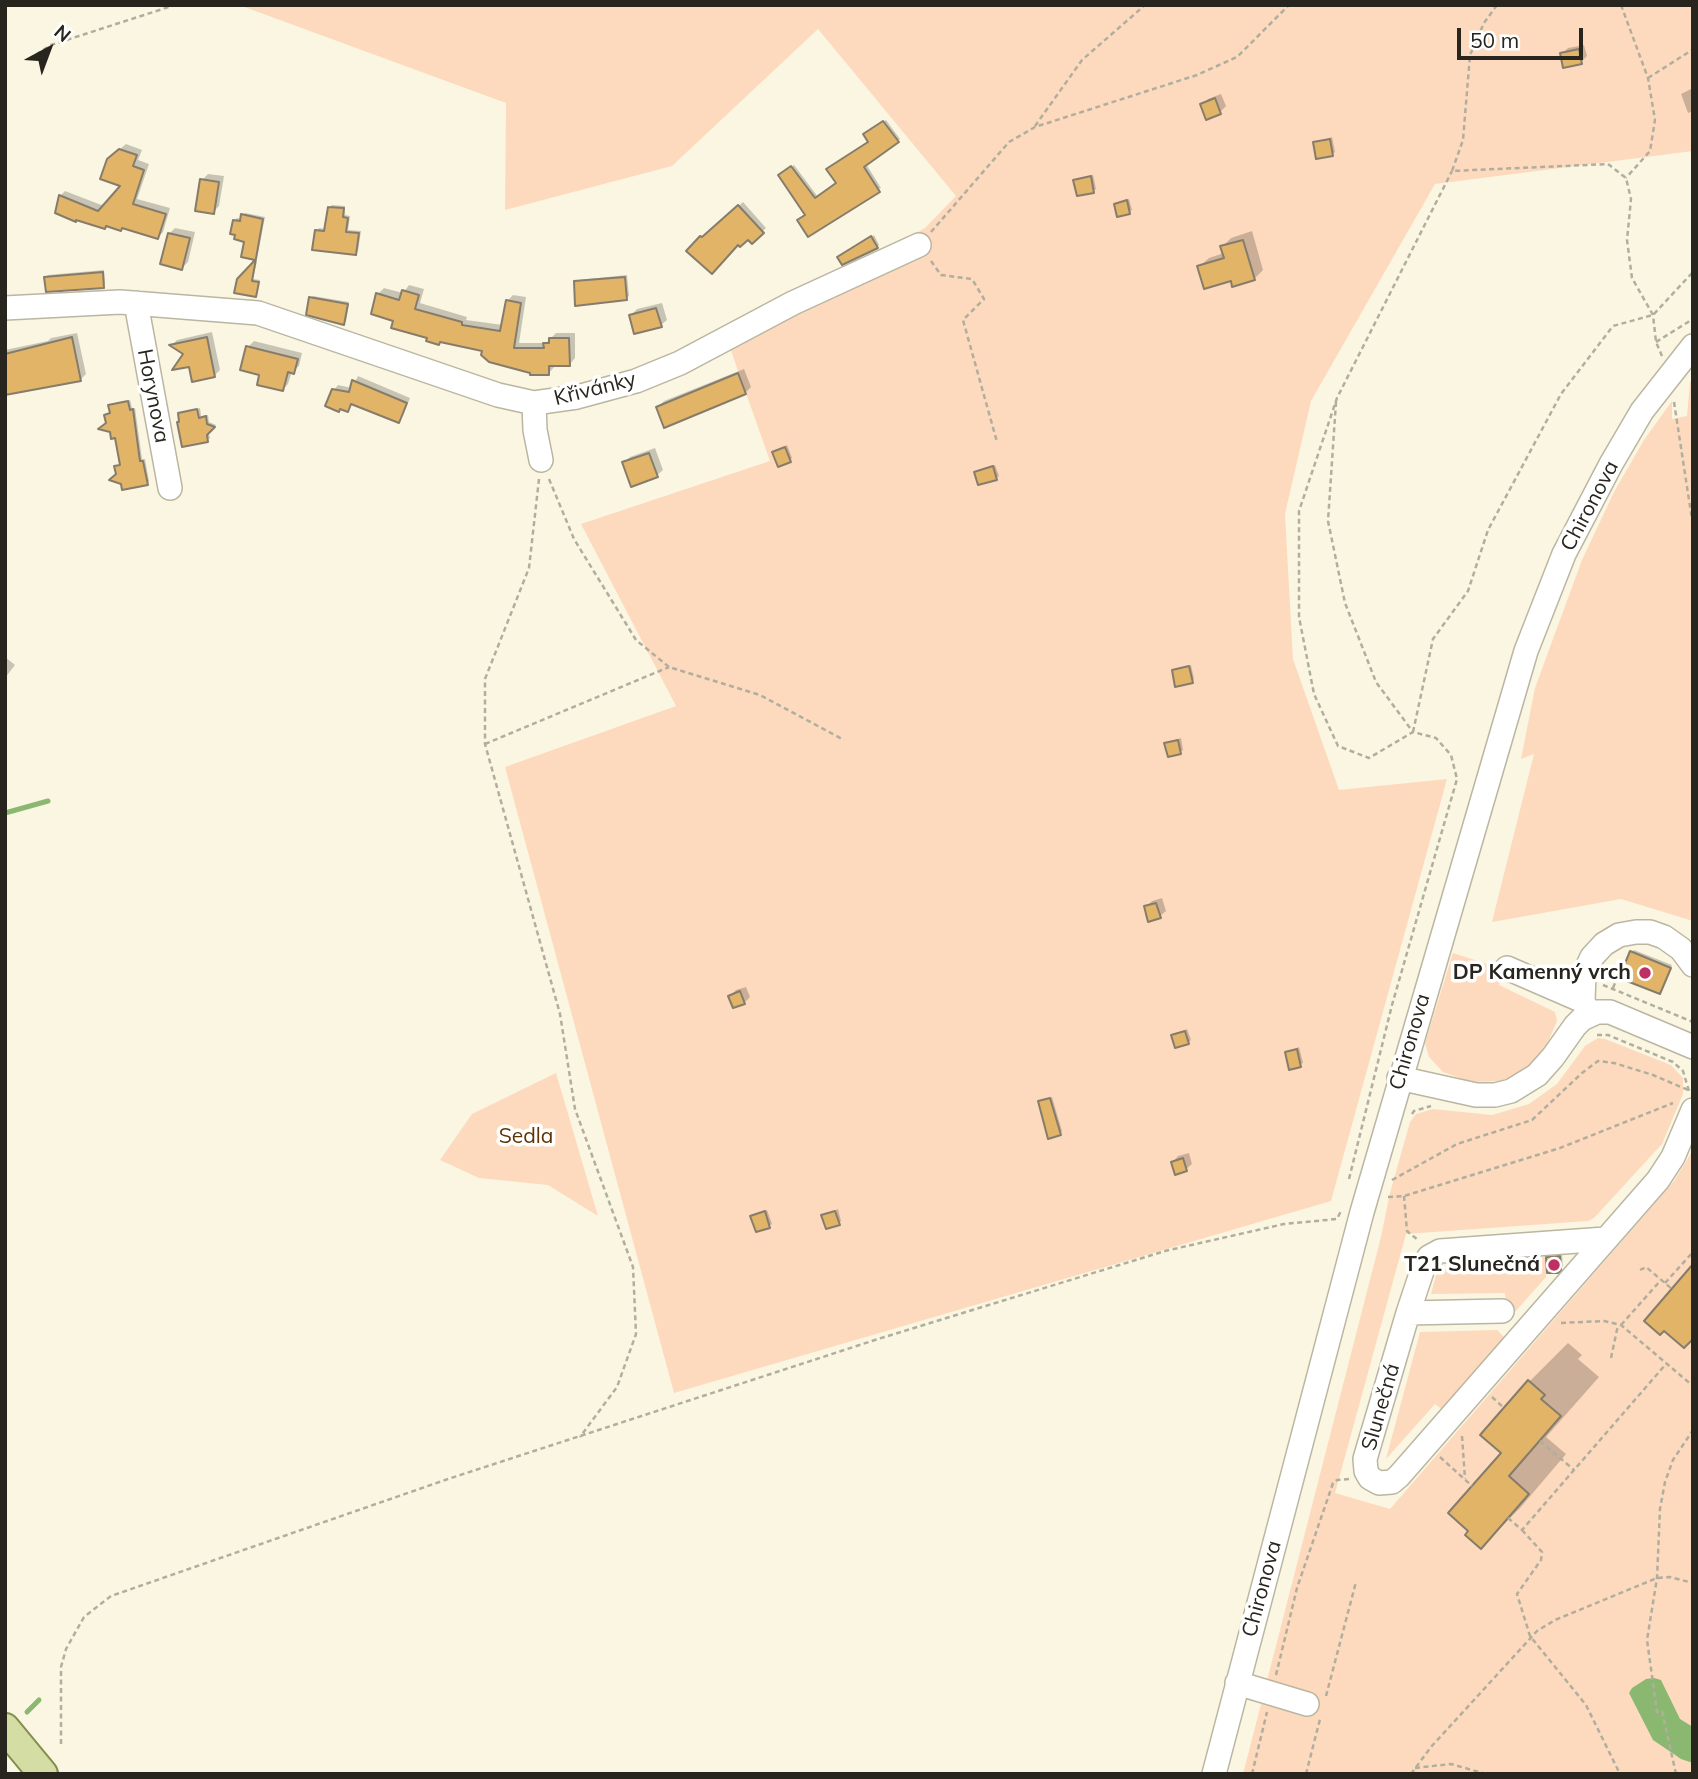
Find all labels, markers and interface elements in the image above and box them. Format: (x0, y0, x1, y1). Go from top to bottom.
north arrow (14, 14, 84, 84)
scale bar (1460, 14, 1586, 58)
text: N (49, 19, 76, 47)
text: 50 m (1470, 27, 1519, 53)
street label: Horynova (132, 347, 174, 445)
street label: Křivánky (551, 367, 639, 411)
street label: Chironova (1556, 456, 1624, 556)
place label: DP Kamenný vrch (1453, 960, 1631, 986)
marker: DP Kamenný vrch (1637, 965, 1653, 981)
street label: Chironova (1384, 991, 1436, 1093)
park label: Sedla (499, 1124, 553, 1150)
place label: T21 Slunečná (1404, 1252, 1540, 1278)
marker: T21 Slunečná (1546, 1257, 1562, 1273)
street label: Slunečná (1357, 1361, 1405, 1453)
street label: Chironova (1237, 1538, 1287, 1640)

